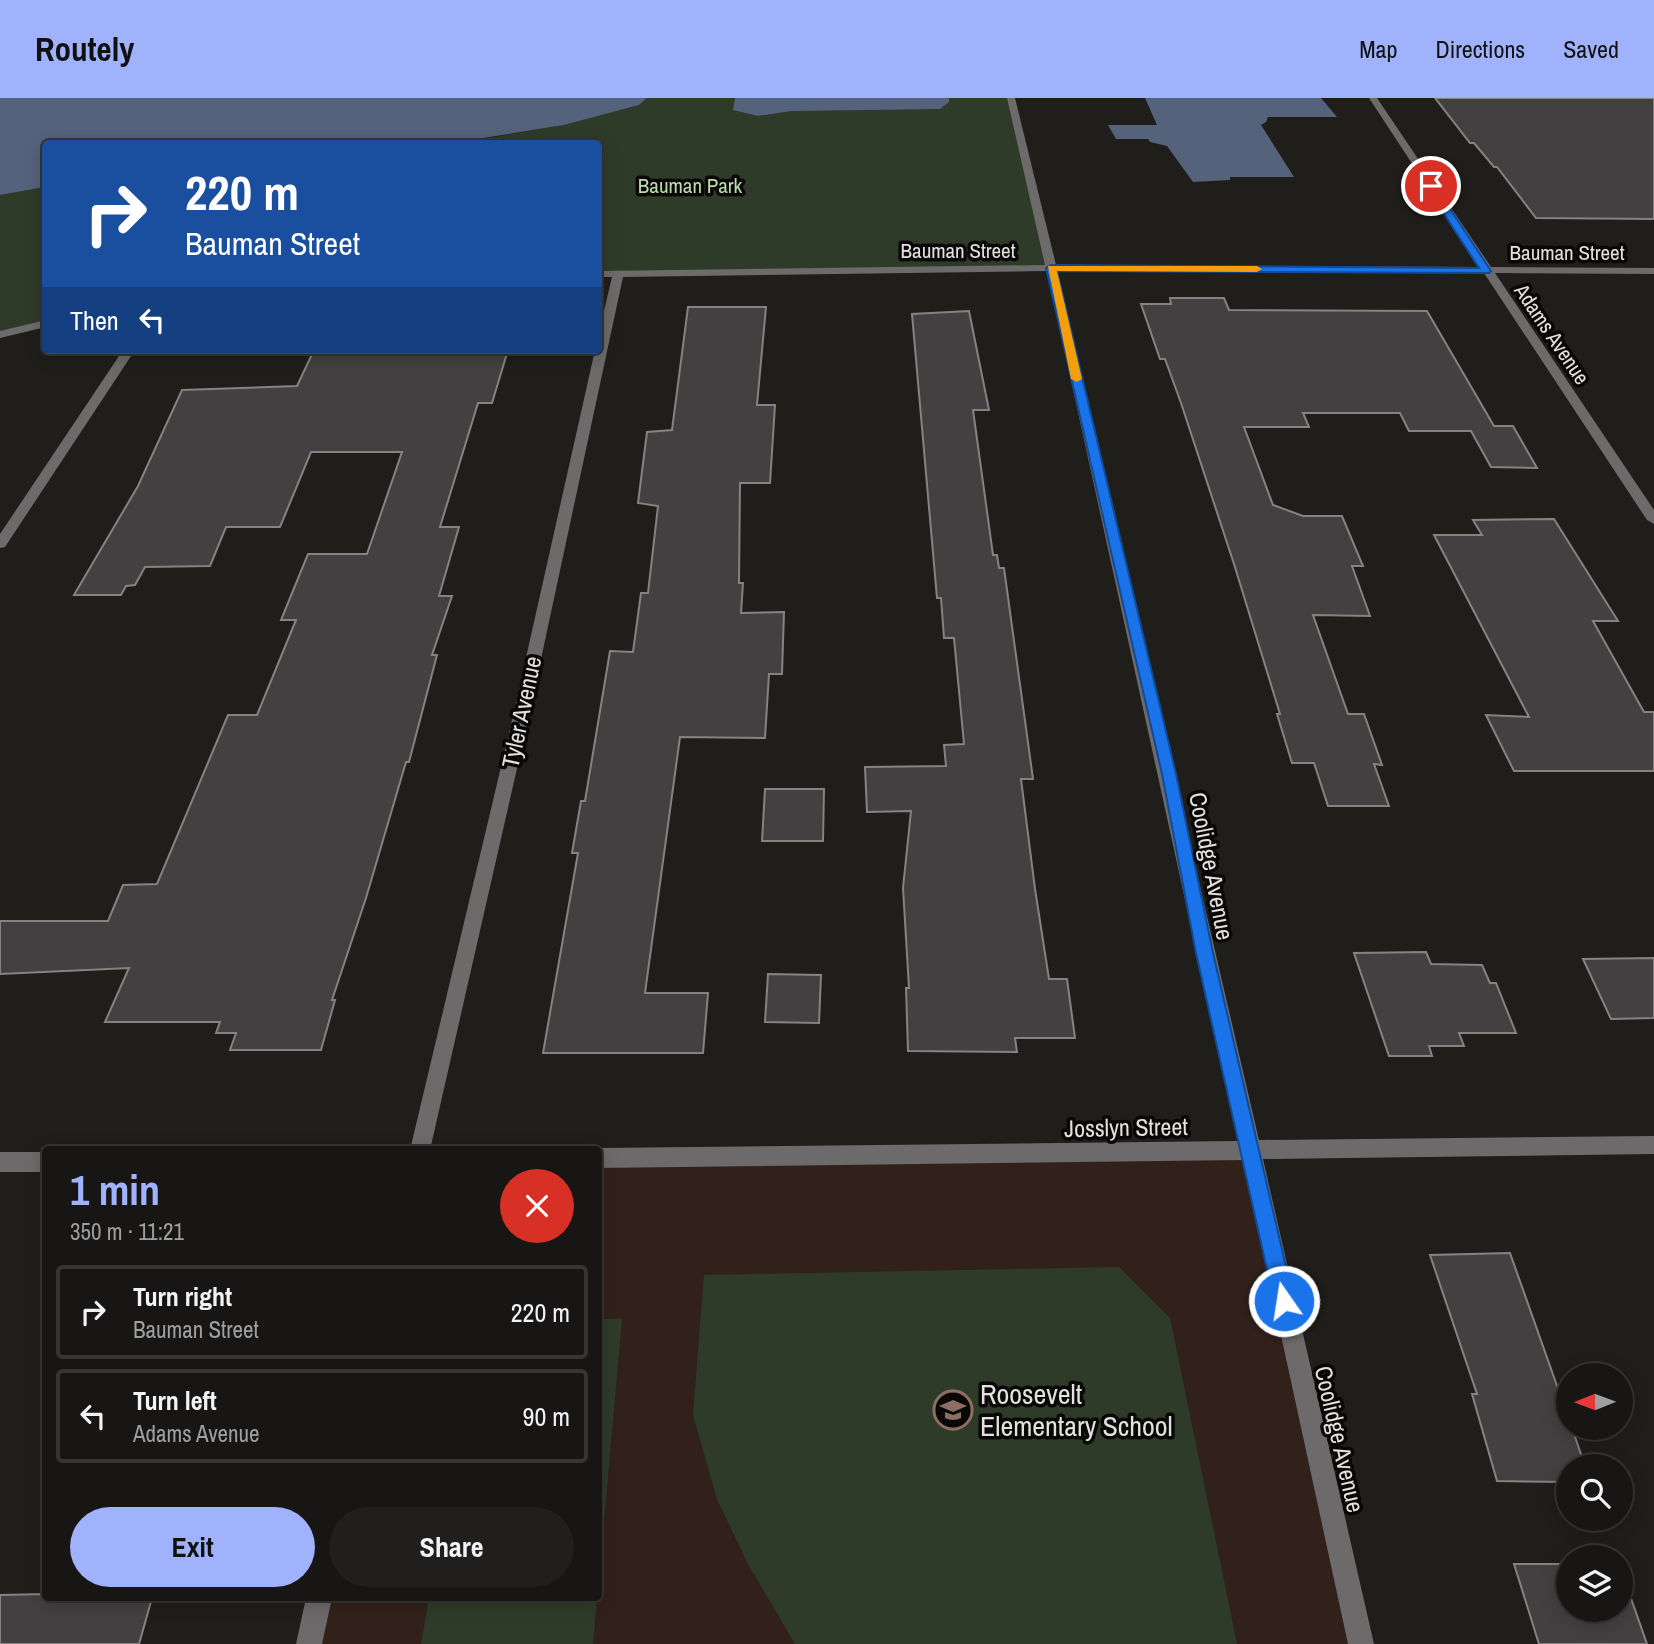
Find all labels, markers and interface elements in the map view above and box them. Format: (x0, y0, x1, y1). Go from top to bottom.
text: Routely (35, 27, 134, 71)
text: Map (1359, 33, 1397, 65)
text: Directions (1435, 33, 1525, 65)
text: Saved (1563, 33, 1619, 65)
pin (1401, 156, 1461, 216)
text: 220 m (185, 159, 299, 225)
icon: arrive (1412, 167, 1450, 205)
icon: right (70, 168, 161, 259)
park label: Bauman Park (638, 171, 743, 200)
text: Bauman Street (185, 222, 360, 265)
street label: Bauman Street (901, 236, 1016, 265)
street label: Bauman Street (1510, 238, 1625, 267)
street label: Adams Avenue (1507, 277, 1596, 390)
icon: left (133, 301, 171, 339)
text: Then (70, 303, 119, 338)
street label: Tyler Avenue (494, 653, 548, 771)
street label: Coolidge Avenue (1182, 790, 1242, 942)
street label: Josslyn Street (1064, 1110, 1189, 1144)
text: 1 min (70, 1162, 160, 1218)
button: close (500, 1169, 574, 1243)
text: 350 m · 11:21 (70, 1216, 184, 1247)
position arrow (1247, 1264, 1321, 1338)
text: Turn right (133, 1279, 232, 1314)
icon: right (74, 1293, 112, 1331)
text: 220 m (511, 1295, 570, 1330)
text: Bauman Street (133, 1314, 259, 1345)
street label: Coolidge Avenue (1308, 1363, 1372, 1515)
north arrow (1556, 1363, 1633, 1440)
map controls (1556, 1363, 1633, 1622)
place label: Roosevelt Elementary School (980, 1375, 1173, 1445)
text: Turn left (133, 1383, 217, 1418)
school or university icon: Roosevelt Elementary School (932, 1389, 974, 1431)
icon: left (74, 1397, 112, 1435)
text: 90 m (523, 1399, 570, 1434)
text: Adams Avenue (133, 1418, 260, 1449)
button: search (1556, 1454, 1633, 1531)
button: Exit (70, 1507, 315, 1587)
button: Share (329, 1507, 574, 1587)
button: layers (1556, 1545, 1633, 1622)

